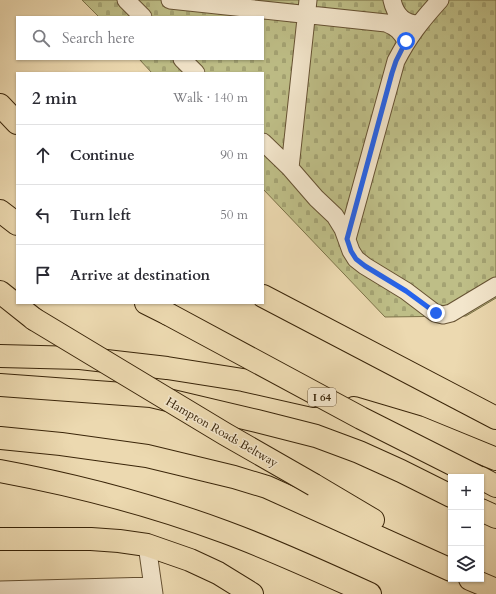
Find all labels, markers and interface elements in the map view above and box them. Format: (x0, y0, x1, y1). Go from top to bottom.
search box (16, 16, 264, 60)
icon: search (30, 27, 52, 49)
text: Search here (62, 28, 135, 48)
route start (397, 32, 415, 50)
text: 2 min (32, 87, 77, 110)
text: Walk · 140 m (173, 89, 248, 107)
icon: ahead (32, 144, 54, 166)
text: Continue (70, 145, 135, 165)
text: 90 m (220, 146, 248, 164)
icon: left (32, 204, 54, 226)
text: Turn left (70, 205, 131, 225)
text: 50 m (220, 206, 248, 224)
icon: arrive (32, 264, 54, 286)
text: Arrive at destination (70, 265, 210, 285)
route end (427, 304, 445, 322)
road number: I 64 (308, 388, 336, 406)
street label: Hampton Roads Beltway (163, 393, 282, 471)
map controls (448, 474, 484, 582)
button: + (448, 474, 484, 510)
button: − (448, 510, 484, 546)
button: layers (448, 546, 484, 582)

